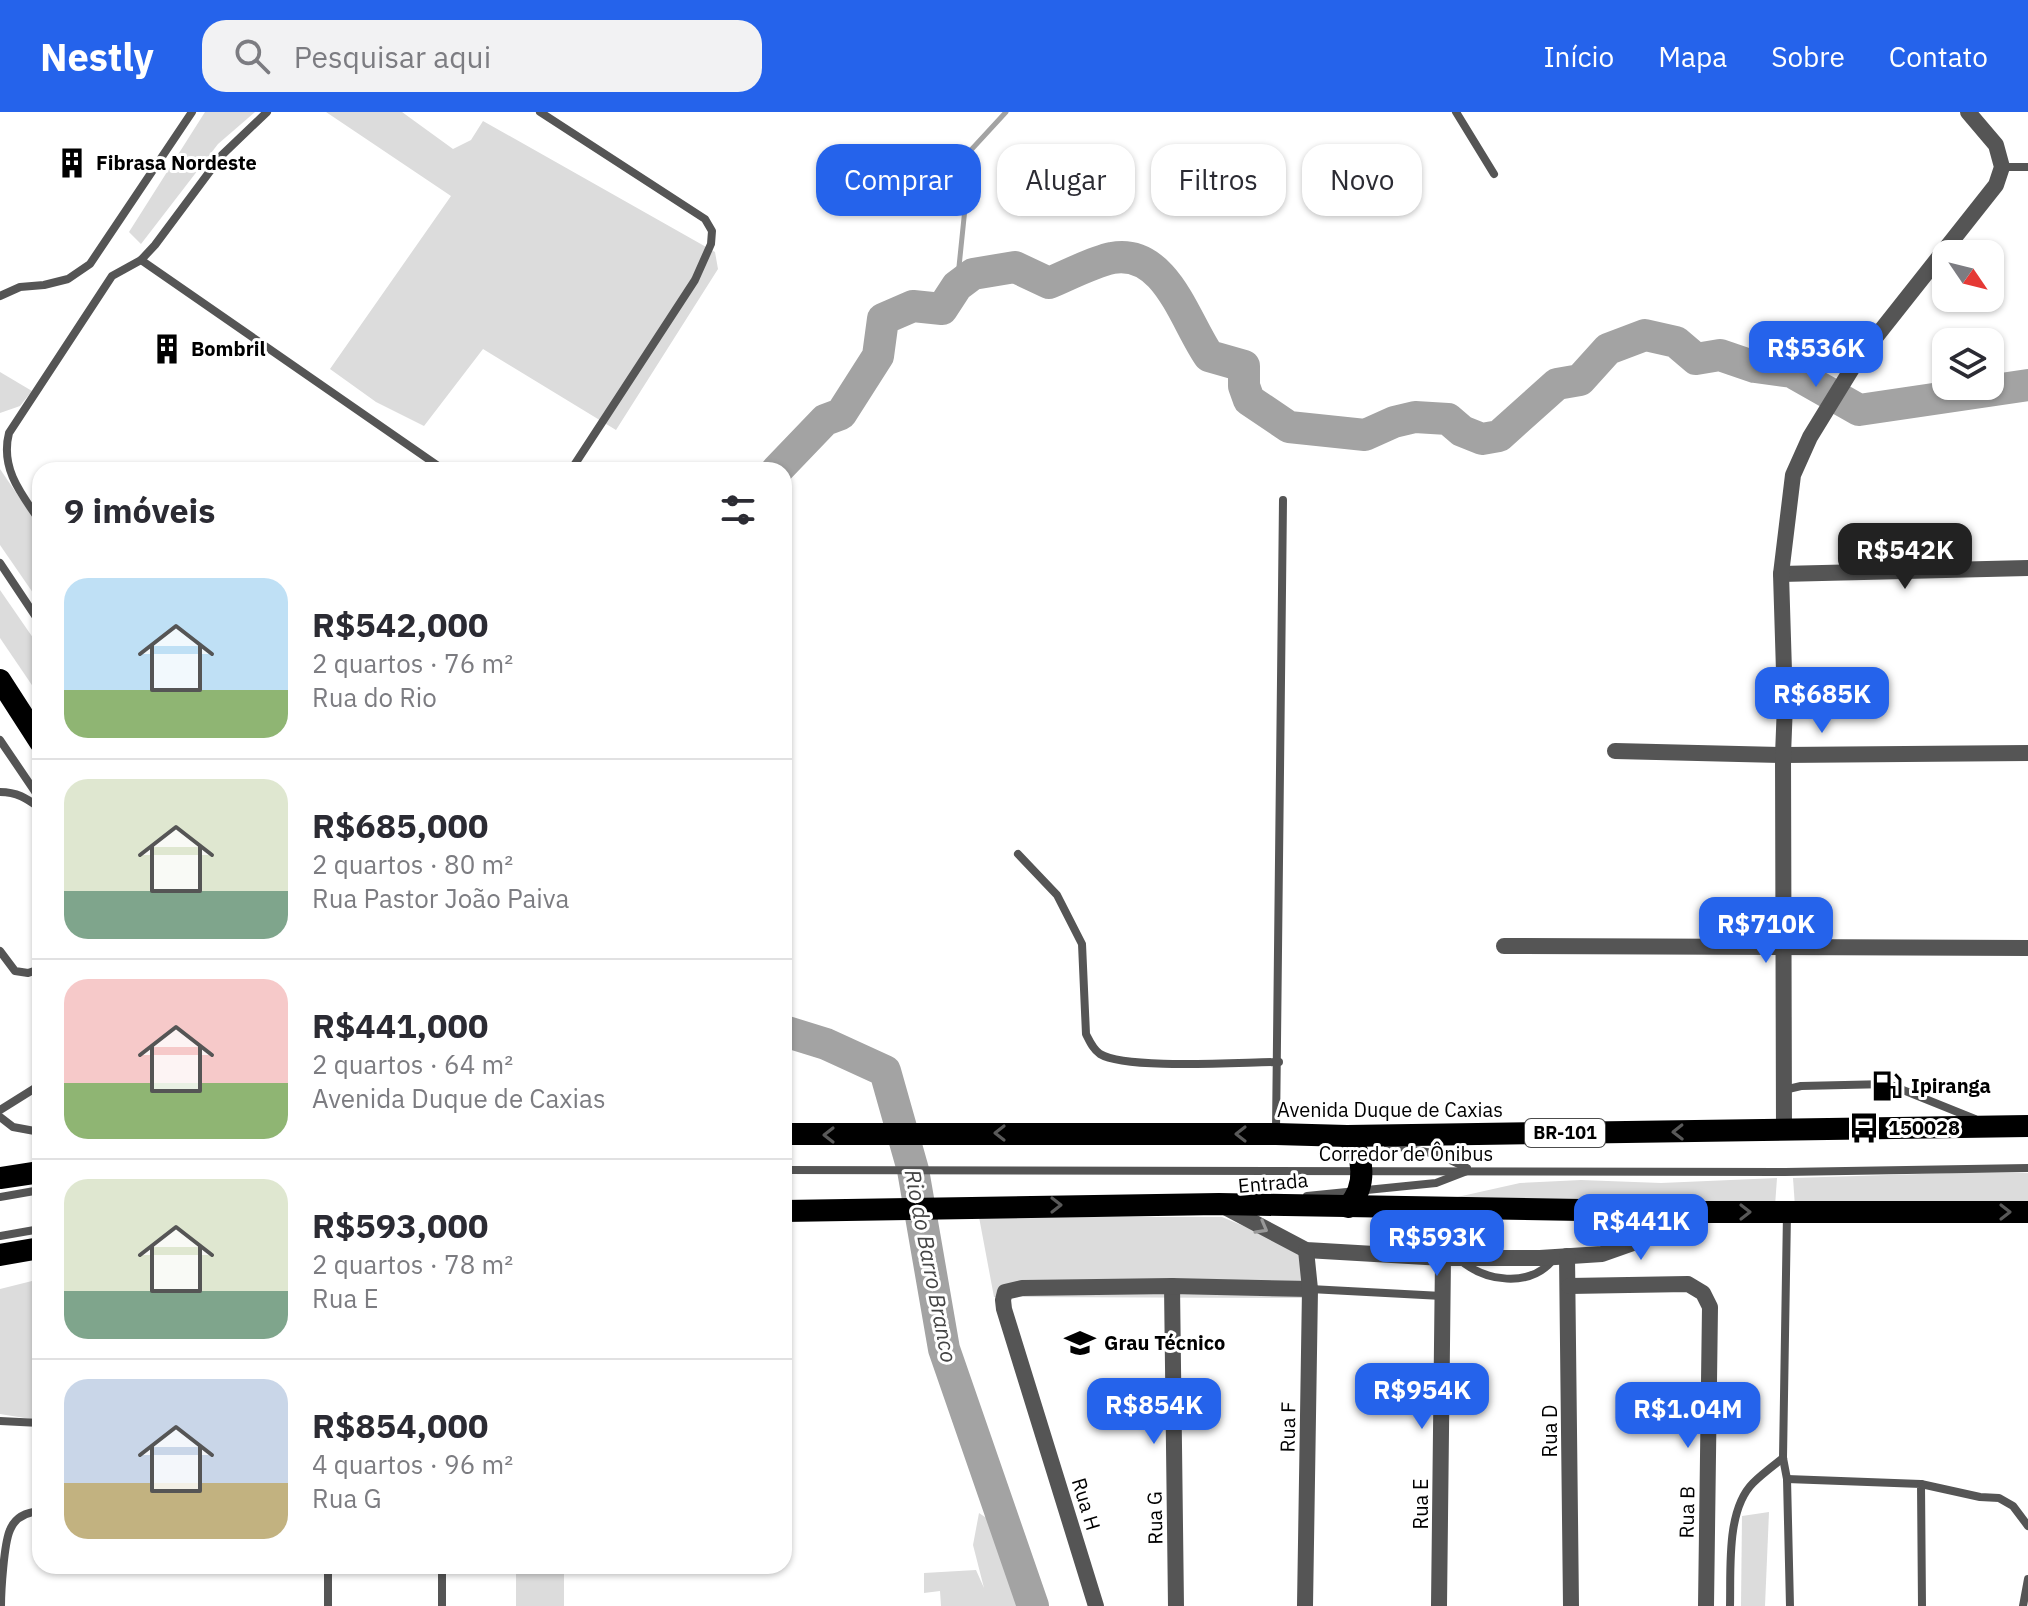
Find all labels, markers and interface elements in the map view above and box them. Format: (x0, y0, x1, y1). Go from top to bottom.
search box (202, 20, 762, 92)
text: Nestly (40, 32, 154, 81)
icon: search (230, 34, 274, 78)
text: Pesquisar aqui (294, 37, 491, 76)
text: Início (1543, 38, 1614, 75)
text: Mapa (1658, 38, 1727, 75)
text: Sobre (1771, 38, 1845, 75)
text: Contato (1889, 38, 1988, 75)
chip: Comprar (816, 144, 981, 216)
chip: Alugar (997, 144, 1135, 216)
chip: Filtros (1151, 144, 1286, 216)
chip: Novo (1302, 144, 1422, 216)
building icon: Fibrasa Nordeste (55, 146, 89, 180)
place label: Fibrasa Nordeste (96, 149, 257, 176)
north arrow (1932, 240, 2004, 312)
map controls (1932, 240, 2004, 400)
pin: R$536K (1751, 321, 1881, 389)
button: layers (1932, 328, 2004, 400)
text: R$536K (1767, 330, 1865, 364)
building icon: Bombril (150, 332, 184, 366)
place label: Bombril (191, 335, 266, 362)
text: 9 imóveis (64, 488, 215, 532)
icon: filters (716, 488, 760, 532)
pin: R$542K (1840, 523, 1970, 591)
text: R$542K (1856, 532, 1954, 566)
text: R$542,000 (312, 602, 488, 646)
icon: home (128, 610, 224, 706)
text: 2 quartos · 76 m² (312, 646, 513, 680)
pin: R$685K (1757, 667, 1887, 735)
text: R$685K (1773, 676, 1871, 710)
text: Rua do Rio (312, 680, 437, 714)
text: R$685,000 (312, 803, 488, 847)
icon: home (128, 811, 224, 907)
text: 2 quartos · 80 m² (312, 847, 513, 881)
text: Rua Pastor João Paiva (312, 881, 569, 915)
pin: R$710K (1701, 897, 1831, 965)
text: R$710K (1717, 906, 1815, 940)
text: R$441,000 (312, 1003, 488, 1047)
icon: home (128, 1011, 224, 1107)
text: 2 quartos · 64 m² (312, 1047, 513, 1081)
fuel station icon: Ipiranga (1870, 1069, 1904, 1103)
place label: Ipiranga (1911, 1072, 1991, 1099)
text: Avenida Duque de Caxias (312, 1081, 606, 1115)
street label: Avenida Duque de Caxias (1277, 1096, 1503, 1123)
bus stop icon: 150028 (1847, 1111, 1881, 1145)
place label: 150028 (1888, 1114, 1960, 1141)
road number: BR-101 (1525, 1119, 1605, 1147)
one-way arrow (1671, 1123, 1684, 1141)
one-way arrow (993, 1124, 1006, 1142)
one-way arrow (1234, 1125, 1247, 1143)
one-way arrow (822, 1126, 835, 1144)
street label: Corredor de Ônibus (1319, 1140, 1493, 1167)
street label: Entrada (1237, 1166, 1309, 1199)
water label: Rio do Barro Branco (899, 1167, 964, 1365)
pin: R$441K (1576, 1194, 1706, 1262)
one-way arrow (1050, 1196, 1063, 1214)
text: R$593,000 (312, 1203, 488, 1247)
text: R$441K (1592, 1203, 1690, 1237)
one-way arrow (1739, 1203, 1752, 1221)
one-way arrow (1999, 1203, 2012, 1221)
pin: R$593K (1372, 1210, 1502, 1278)
icon: home (128, 1211, 224, 1307)
one-way arrow (1254, 1218, 1268, 1234)
text: R$593K (1388, 1219, 1486, 1253)
text: 2 quartos · 78 m² (312, 1247, 513, 1281)
text: Rua E (312, 1281, 379, 1315)
school or university icon: Grau Técnico (1063, 1326, 1097, 1360)
place label: Grau Técnico (1104, 1329, 1225, 1356)
pin: R$954K (1357, 1363, 1487, 1431)
text: R$954K (1373, 1372, 1471, 1406)
pin: R$854K (1089, 1378, 1219, 1446)
pin: R$1.04M (1614, 1382, 1762, 1450)
text: R$854K (1105, 1387, 1203, 1421)
text: R$1.04M (1633, 1391, 1743, 1425)
street label: Rua F (1274, 1401, 1301, 1453)
text: R$854,000 (312, 1403, 488, 1447)
street label: Rua D (1536, 1405, 1563, 1457)
icon: home (128, 1411, 224, 1507)
text: 4 quartos · 96 m² (312, 1447, 513, 1481)
street label: Rua H (1066, 1474, 1107, 1533)
street label: Rua E (1407, 1478, 1434, 1530)
text: Rua G (312, 1481, 382, 1515)
street label: Rua B (1673, 1485, 1700, 1539)
street label: Rua G (1141, 1491, 1168, 1545)

